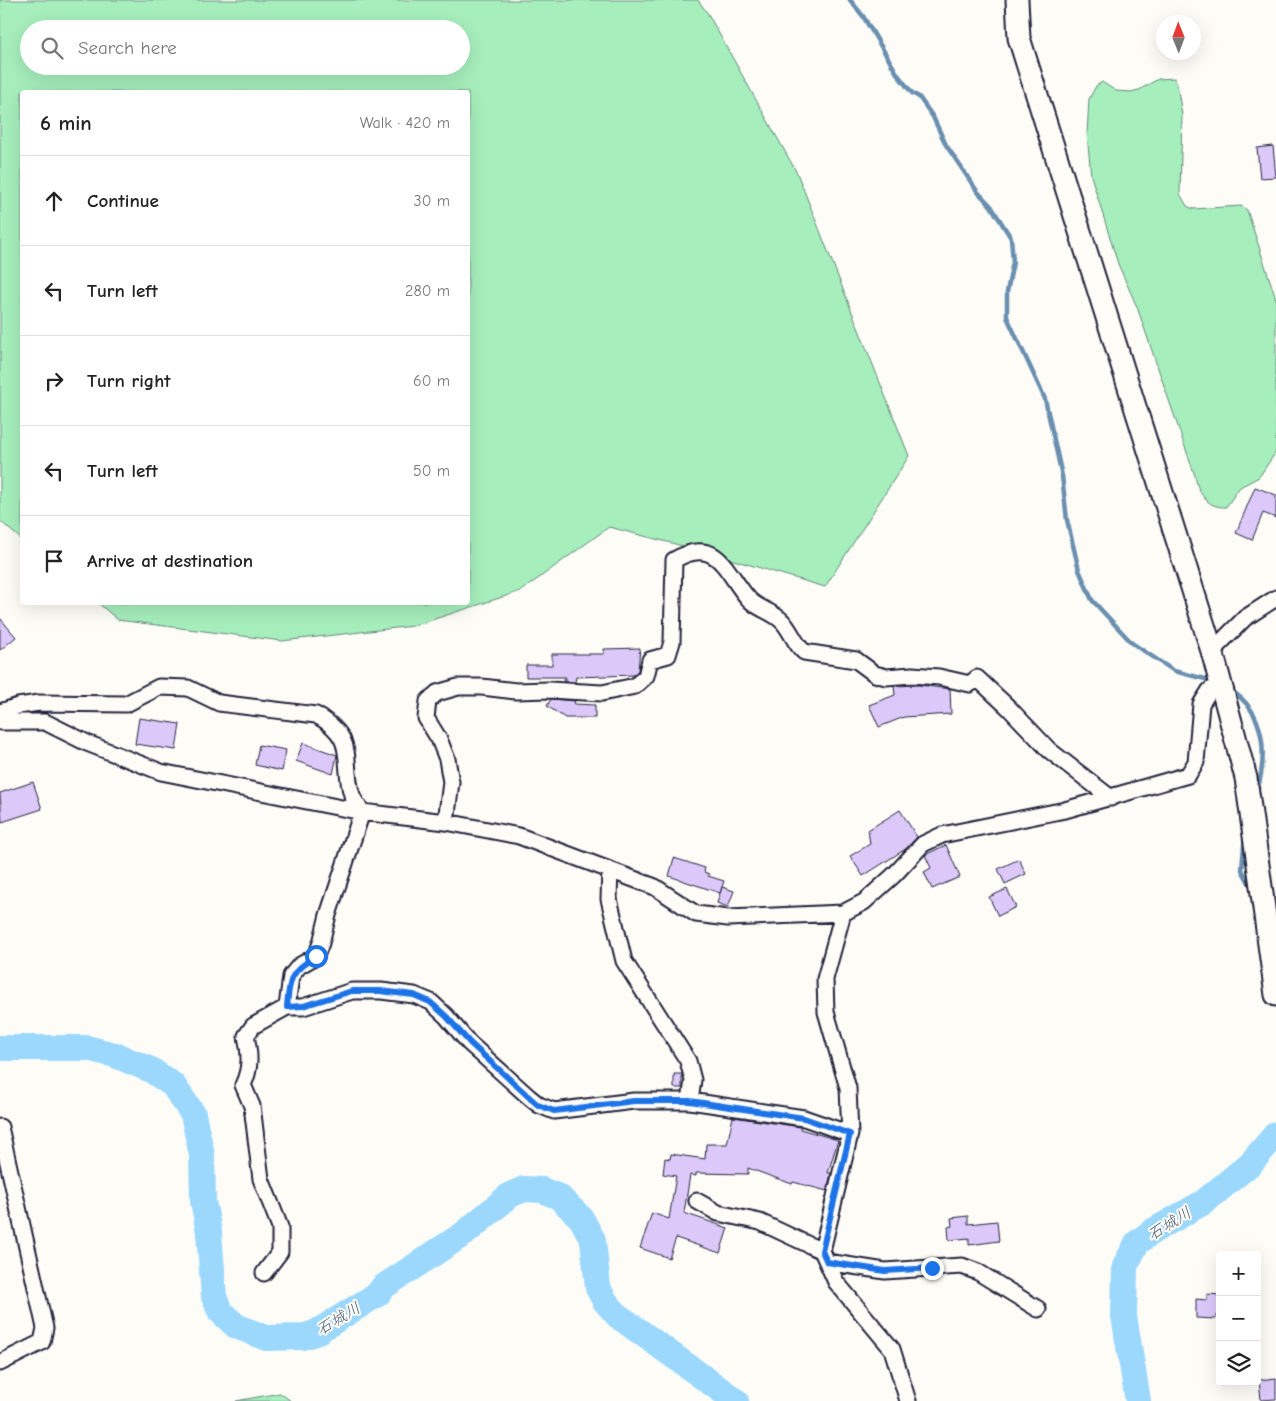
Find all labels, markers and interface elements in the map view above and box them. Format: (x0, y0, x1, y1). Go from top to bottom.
north arrow (1156, 15, 1201, 60)
search box (20, 20, 470, 75)
icon: search (38, 34, 66, 62)
text: Search here (78, 37, 177, 59)
text: 6 min (40, 111, 92, 135)
text: Walk · 420 m (360, 114, 450, 132)
icon: ahead (40, 187, 68, 215)
text: Continue (87, 190, 159, 212)
text: 30 m (414, 192, 450, 210)
icon: left (40, 277, 68, 305)
text: Turn left (87, 280, 158, 302)
text: 280 m (405, 282, 450, 300)
icon: right (40, 367, 68, 395)
text: Turn right (87, 370, 171, 392)
text: 60 m (413, 372, 450, 390)
icon: left (40, 457, 68, 485)
text: Turn left (87, 460, 158, 482)
text: 50 m (413, 462, 450, 480)
icon: arrive (40, 547, 68, 575)
text: Arrive at destination (87, 550, 253, 572)
route start (305, 945, 328, 968)
water label: 石城川 (1144, 1203, 1195, 1244)
map controls (1216, 1251, 1261, 1386)
button: + (1216, 1251, 1261, 1296)
route end (921, 1257, 944, 1280)
button: − (1216, 1296, 1261, 1341)
water label: 石城川 (313, 1299, 364, 1339)
button: layers (1216, 1341, 1261, 1386)

